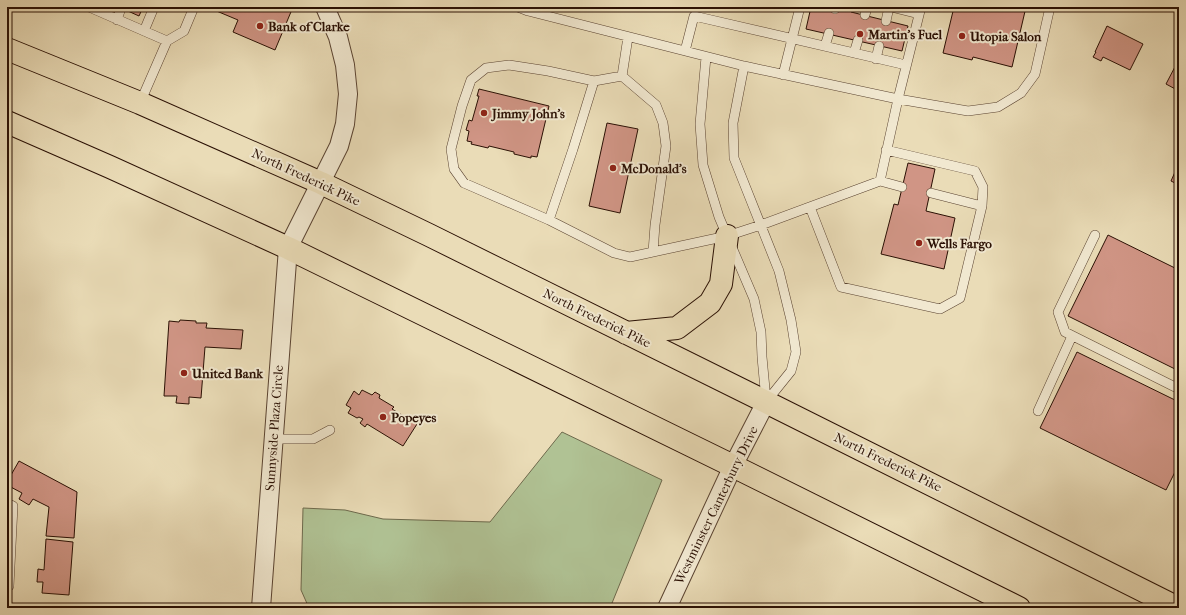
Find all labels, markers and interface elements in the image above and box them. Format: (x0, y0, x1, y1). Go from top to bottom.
place label: Bank of Clarke (268, 19, 350, 34)
marker: Bank of Clarke (255, 21, 265, 31)
place label: Martin's Fuel (867, 27, 942, 42)
marker: Martin's Fuel (855, 29, 865, 39)
place label: Utopia Salon (969, 29, 1042, 45)
marker: Utopia Salon (957, 31, 967, 41)
place label: Jimmy John's (490, 106, 565, 122)
marker: Jimmy John's (479, 108, 489, 118)
street label: North Frederick Pike (249, 145, 363, 209)
place label: McDonald's (620, 161, 687, 176)
marker: McDonald's (608, 163, 618, 173)
place label: Wells Fargo (926, 236, 992, 252)
marker: Wells Fargo (914, 238, 924, 248)
street label: North Frederick Pike (541, 285, 654, 351)
street label: Sunnyside Plaza Circle (262, 364, 286, 491)
place label: United Bank (191, 366, 264, 381)
marker: United Bank (179, 368, 189, 378)
place label: Popeyes (391, 410, 436, 426)
marker: Popeyes (378, 412, 388, 422)
street label: Westminster Canterbury Drive (671, 423, 761, 587)
street label: North Frederick Pike (832, 429, 945, 495)

